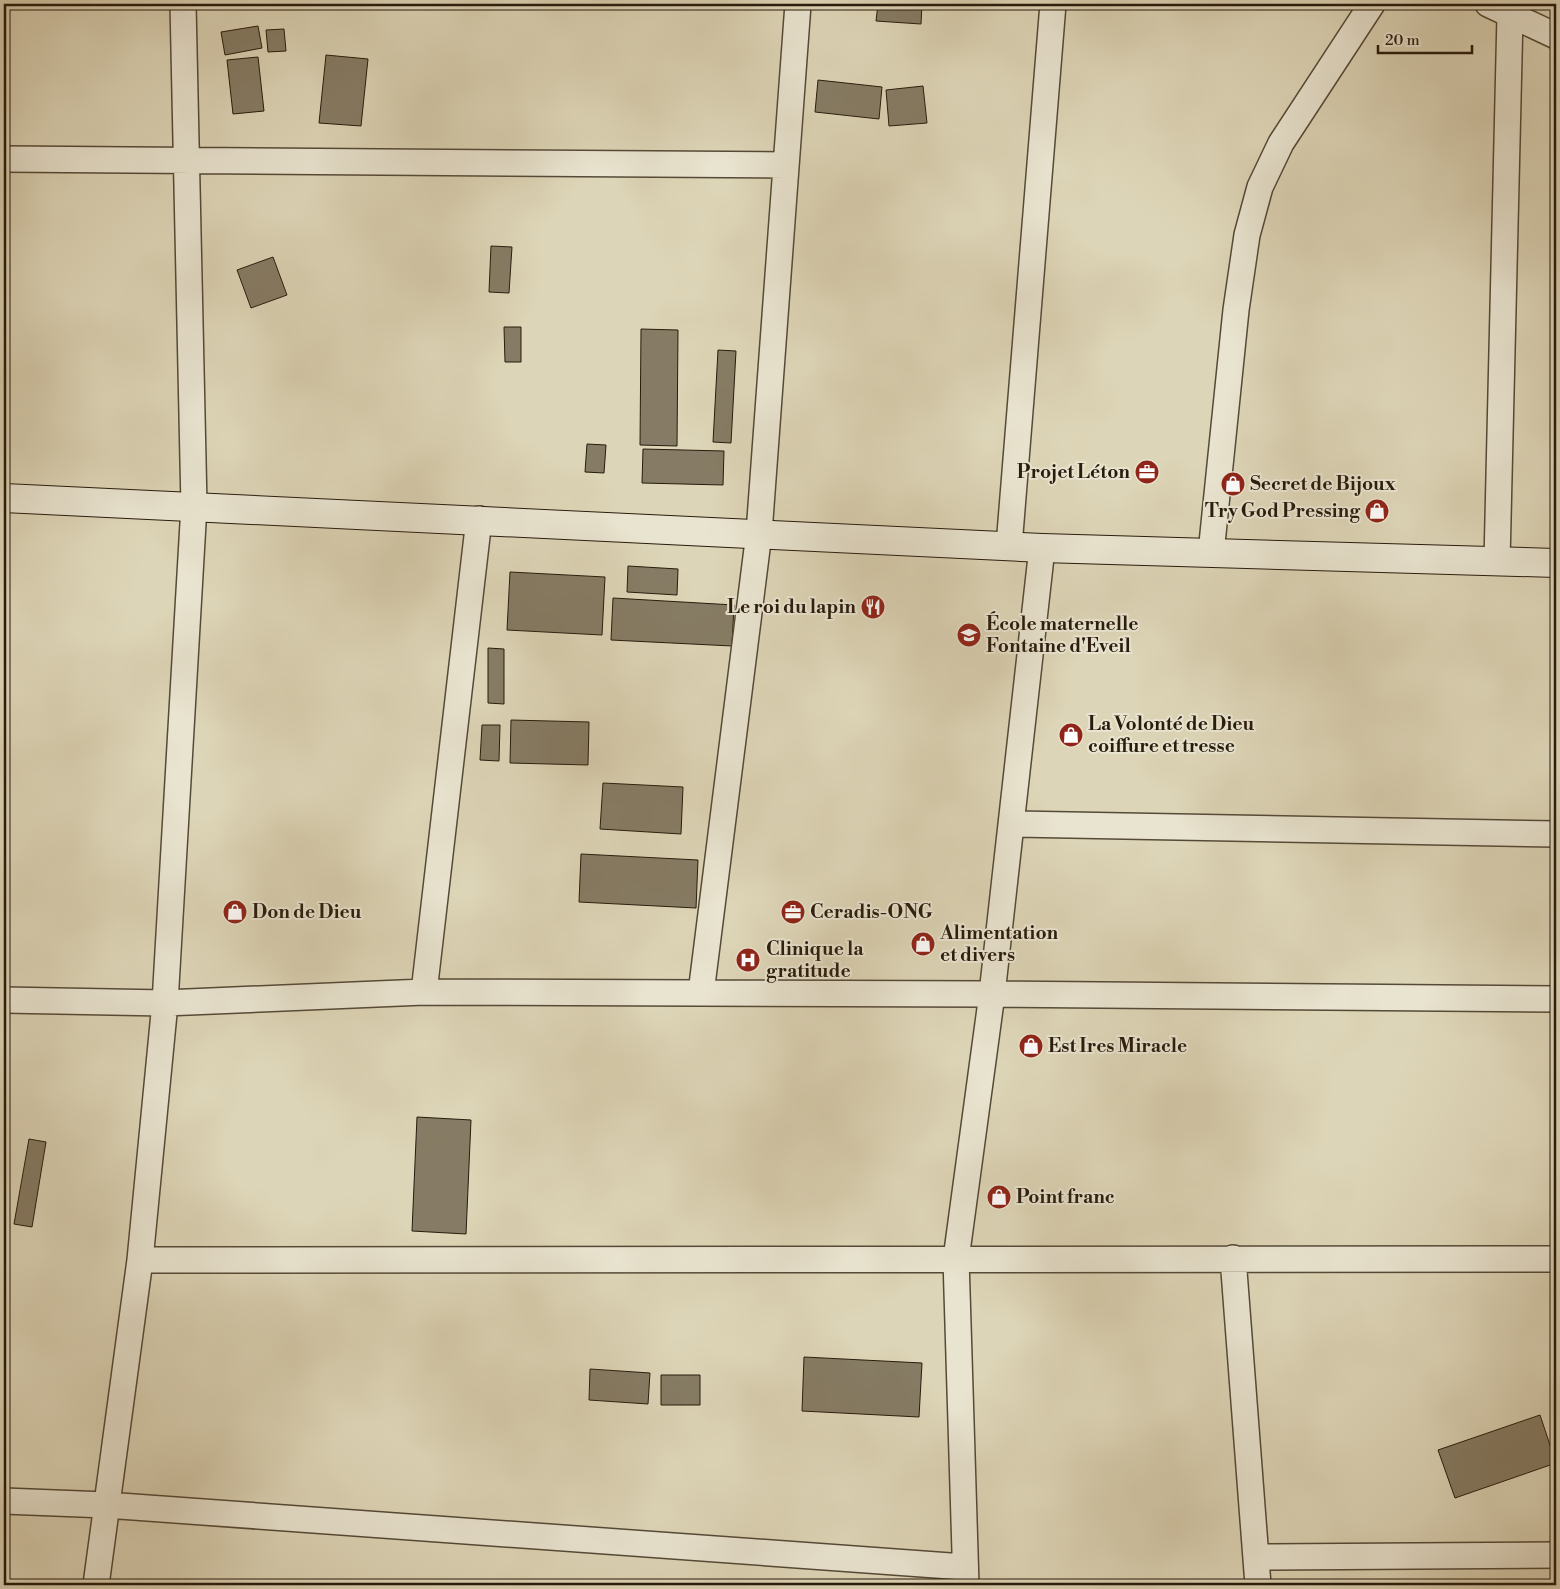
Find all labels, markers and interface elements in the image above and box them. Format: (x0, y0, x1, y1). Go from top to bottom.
scale bar (1378, 22, 1471, 54)
text: 20 m (1385, 31, 1420, 50)
office icon: Projet Léton (1134, 459, 1160, 485)
place label: Projet Léton (1017, 460, 1130, 484)
shop icon: Secret de Bijoux (1220, 471, 1246, 497)
place label: Secret de Bijoux (1250, 472, 1396, 496)
shop icon: Try God Pressing (1364, 498, 1390, 524)
place label: Try God Pressing (1205, 499, 1361, 523)
restaurant icon: Le roi du lapin (860, 594, 886, 620)
place label: Le roi du lapin (727, 595, 856, 619)
place label: École maternelle Fontaine d'Eveil (986, 611, 1138, 658)
school or university icon: École maternelle Fontaine d'Eveil (956, 622, 982, 648)
place label: La Volonté de Dieu coiffure et tresse (1088, 712, 1254, 758)
shop icon: La Volonté de Dieu coiffure et tresse (1058, 722, 1084, 748)
shop icon: Don de Dieu (222, 899, 248, 925)
office icon: Ceradis-ONG (780, 899, 806, 925)
place label: Don de Dieu (252, 900, 362, 924)
place label: Ceradis-ONG (810, 900, 933, 924)
place label: Alimentation et divers (939, 921, 1059, 967)
shop icon: Alimentation et divers (910, 931, 936, 957)
place label: Clinique la gratitude (766, 937, 864, 983)
hospital icon: Clinique la gratitude (735, 947, 761, 973)
shop icon: Est Ires Miracle (1018, 1033, 1044, 1059)
place label: Est Ires Miracle (1048, 1034, 1187, 1058)
shop icon: Point franc (986, 1184, 1012, 1210)
place label: Point franc (1016, 1185, 1115, 1209)

